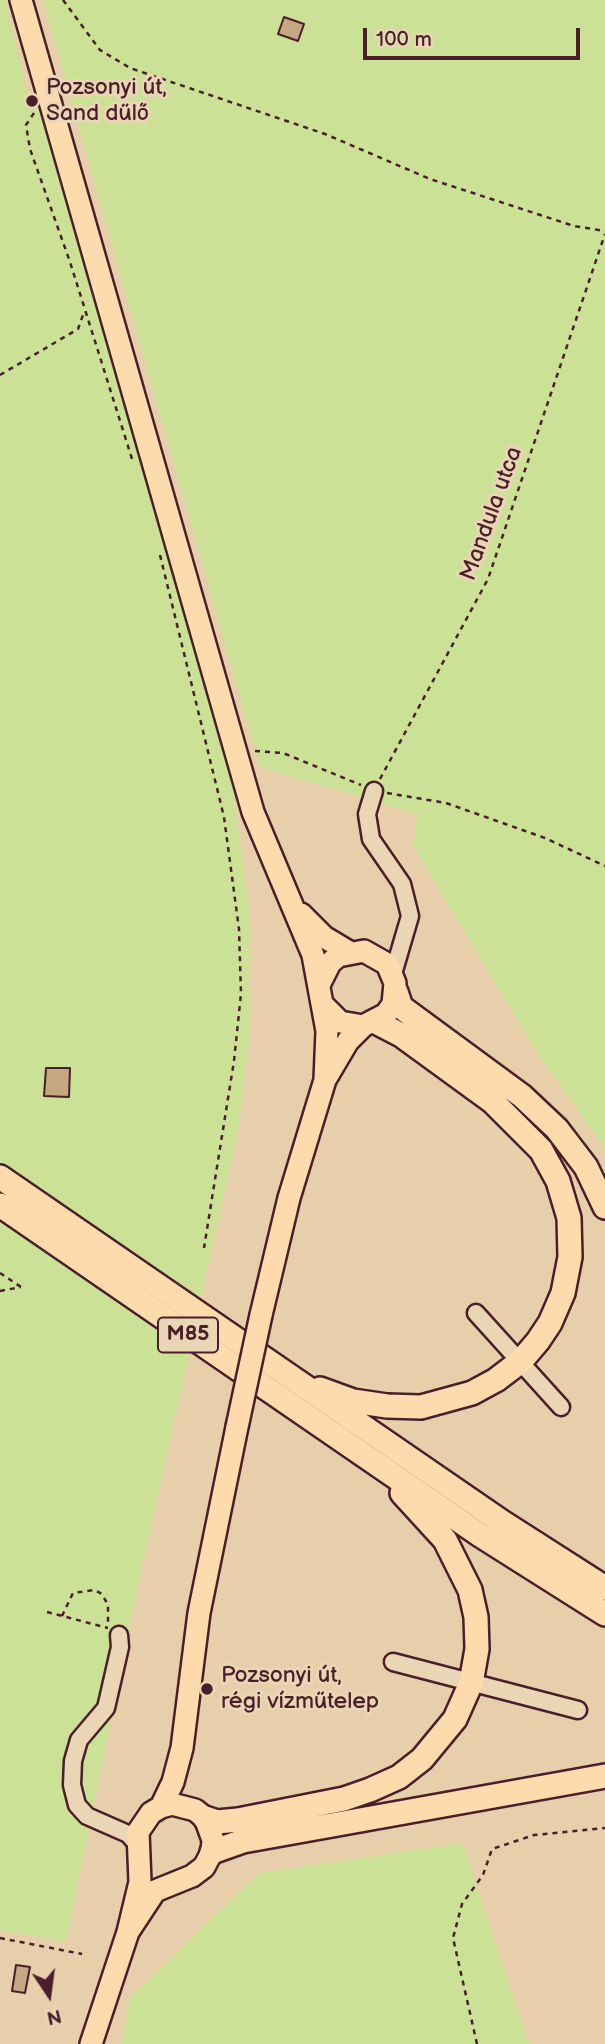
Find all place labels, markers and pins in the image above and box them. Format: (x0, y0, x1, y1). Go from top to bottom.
place label: Pozsonyi út, Sand dűlő (46, 74, 167, 128)
marker: Pozsonyi út, Sand dűlő (24, 93, 40, 109)
place label: Pozsonyi út, régi vízműtelep (221, 1662, 379, 1716)
marker: Pozsonyi út, régi vízműtelep (199, 1681, 215, 1697)

